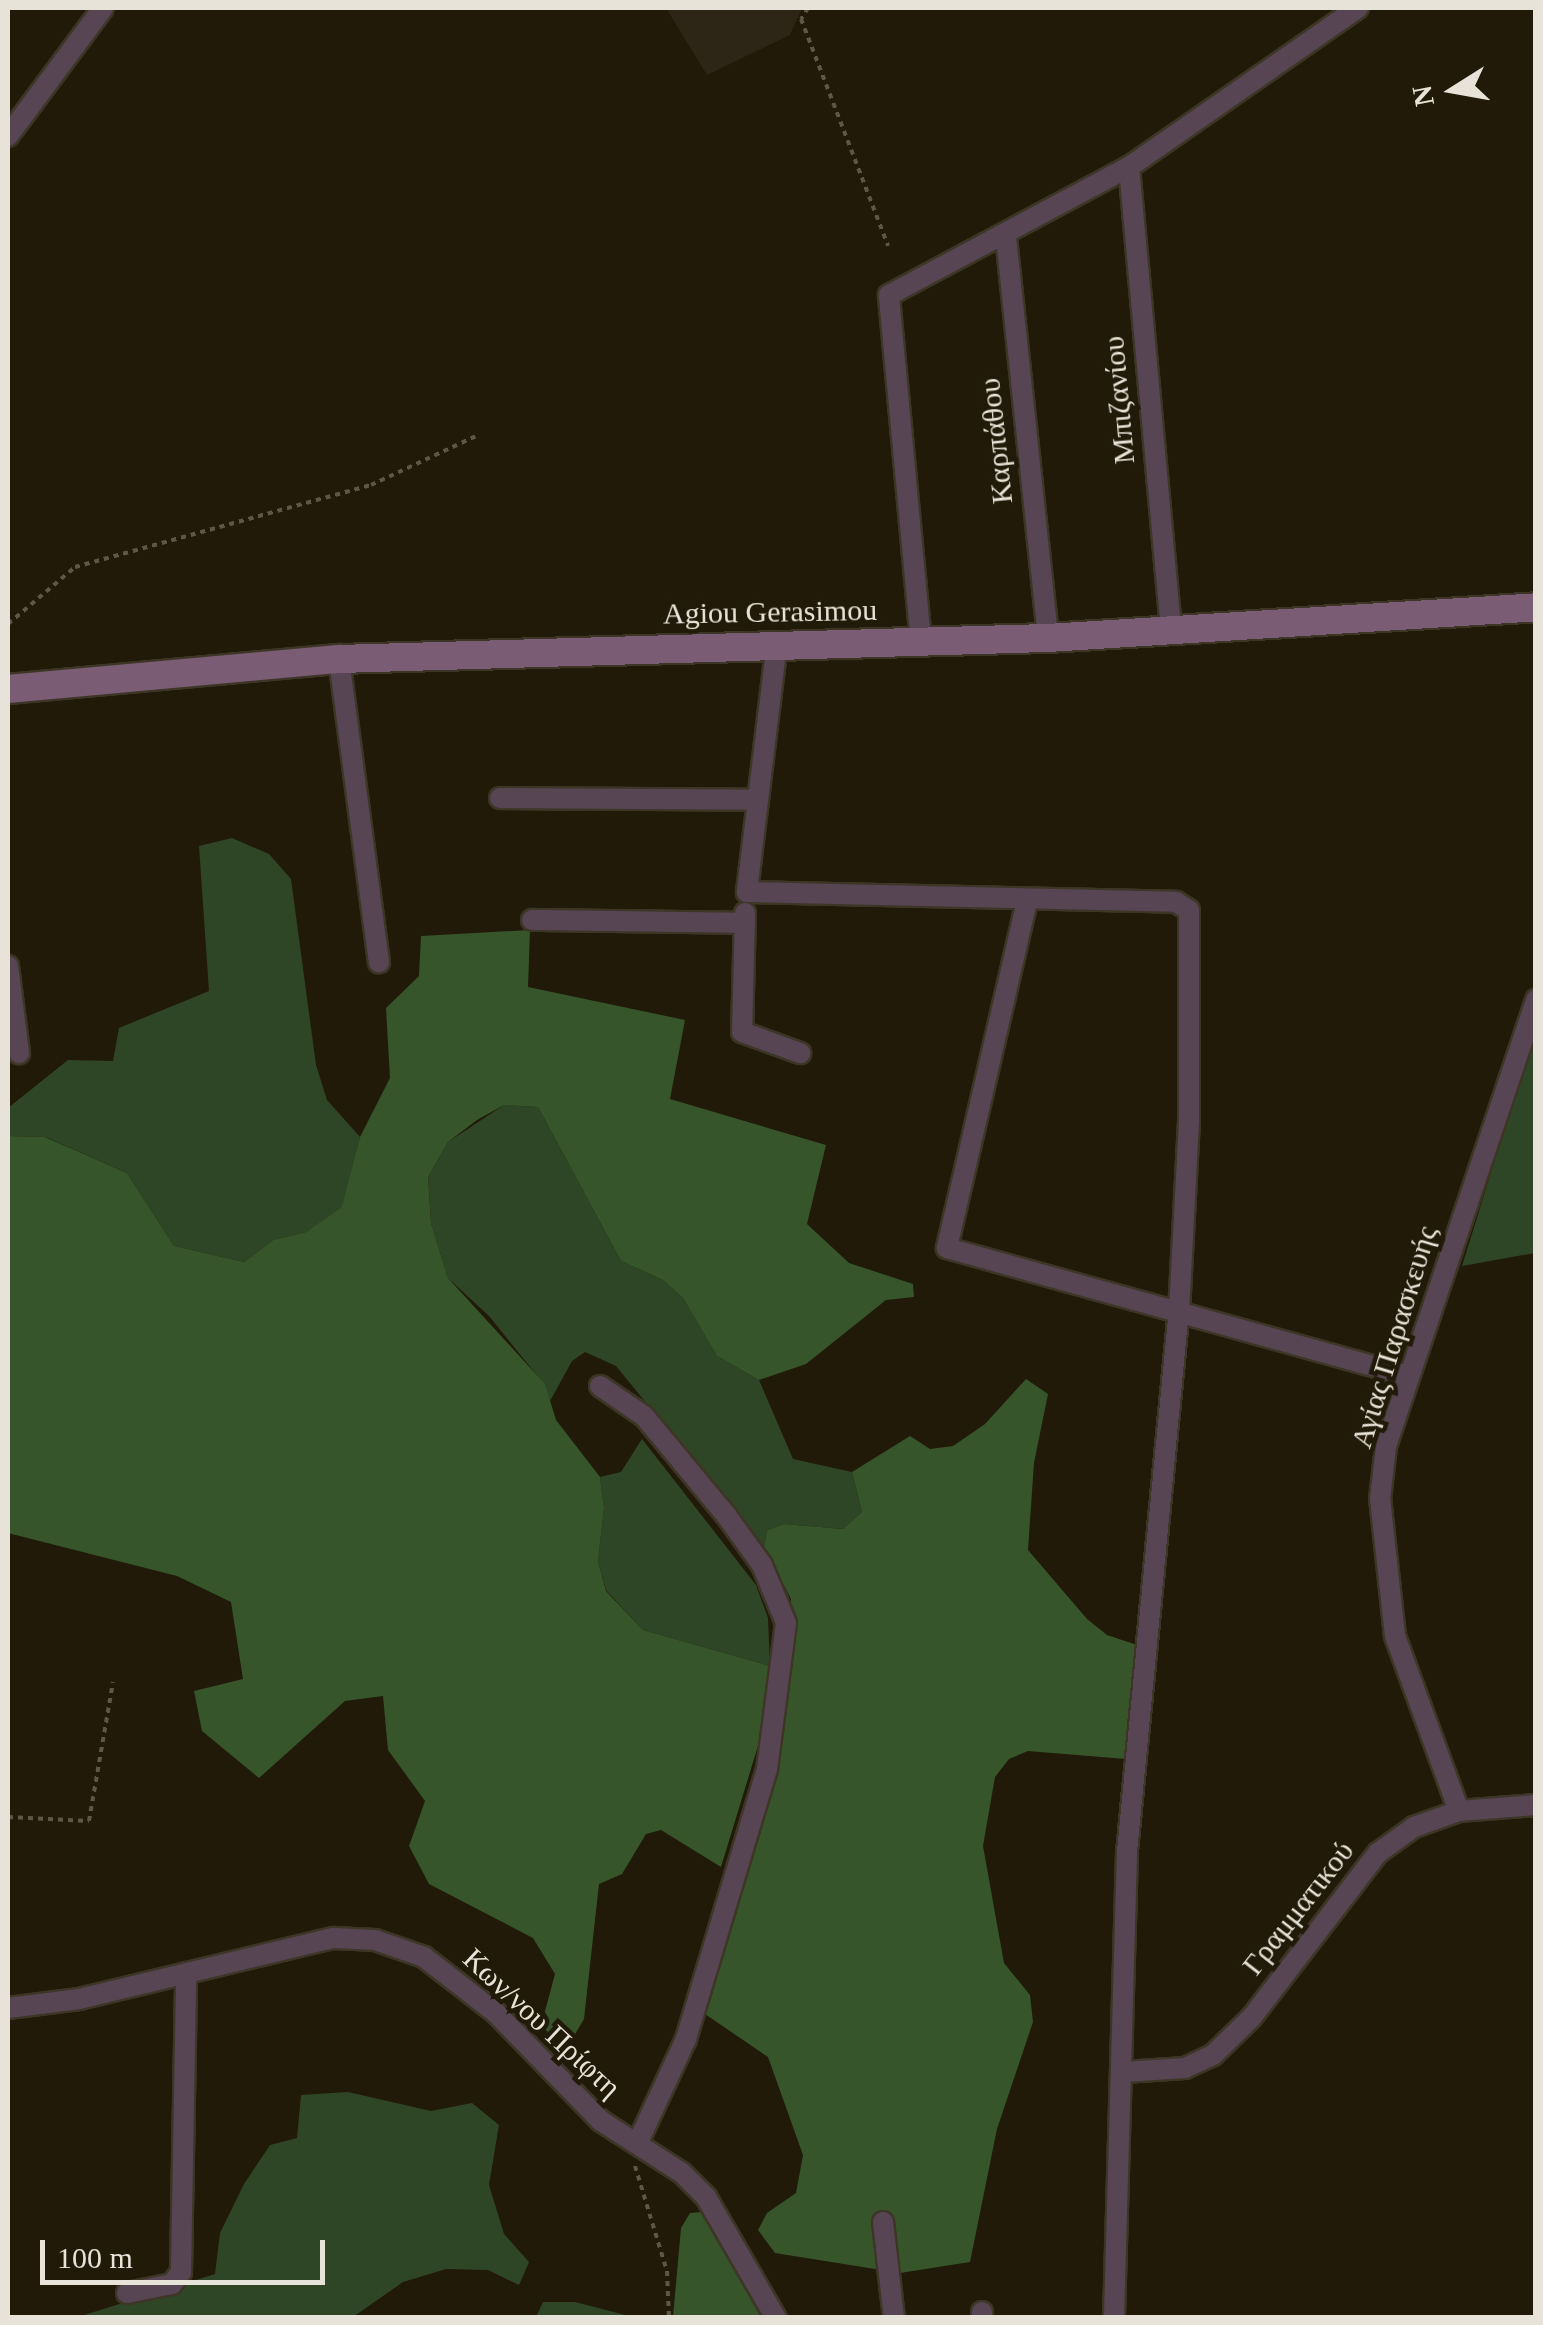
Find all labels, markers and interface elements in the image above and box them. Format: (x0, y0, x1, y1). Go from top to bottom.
north arrow (1403, 40, 1503, 140)
text: N (1406, 83, 1440, 109)
street label: Μπιζανίου (1095, 334, 1143, 466)
street label: Καρπάθου (971, 376, 1021, 506)
street label: Agiou Gerasimou (663, 592, 877, 632)
street label: Αγίας Παρασκευής (1343, 1222, 1445, 1452)
street label: Γραμματικού (1234, 1834, 1362, 1982)
street label: Κων/νου Πρίφτη (456, 1941, 628, 2105)
scale bar (45, 2220, 330, 2282)
text: 100 m (57, 2241, 133, 2274)

